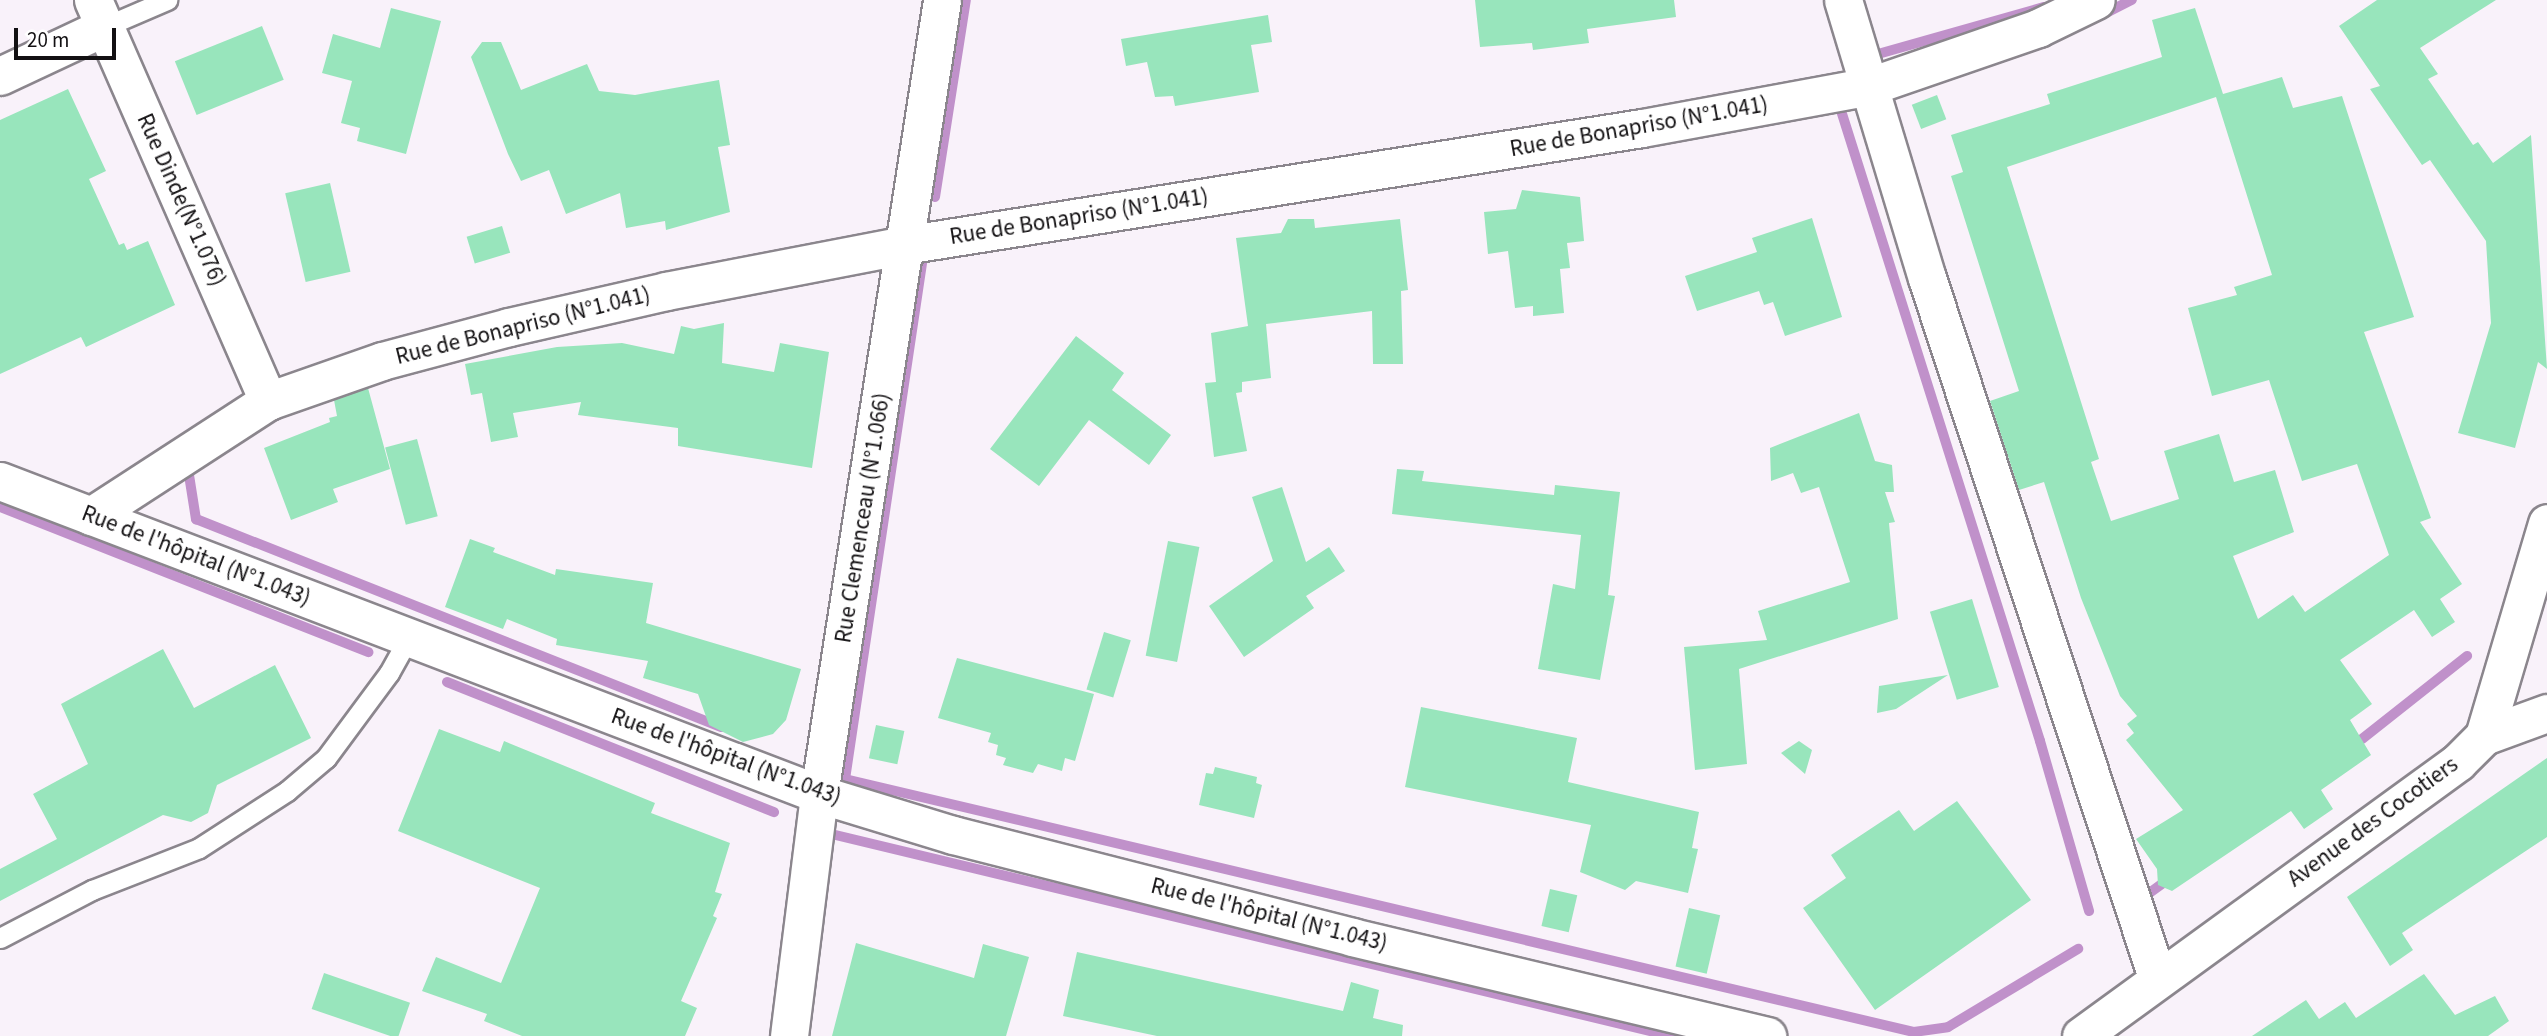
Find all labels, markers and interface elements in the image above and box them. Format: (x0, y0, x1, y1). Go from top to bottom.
scale bar (18, 14, 119, 58)
text: 20 m (27, 25, 69, 55)
street label: Rue de Bonapriso (N°1.041) (1508, 91, 1770, 163)
street label: Rue Dinde(N°1.076) (131, 109, 231, 291)
street label: Rue de Bonapriso (N°1.041) (948, 183, 1210, 251)
street label: Rue de Bonapriso (N°1.041) (393, 281, 653, 371)
street label: Rue Clemenceau (N°1.066) (830, 391, 896, 645)
street label: Rue de l'hôpital (N°1.043) (78, 500, 314, 612)
street label: Rue de l'hôpital (N°1.043) (607, 703, 845, 811)
street label: Avenue des Cocotiers (2282, 751, 2464, 893)
street label: Rue de l'hôpital (N°1.043) (1148, 872, 1390, 958)

